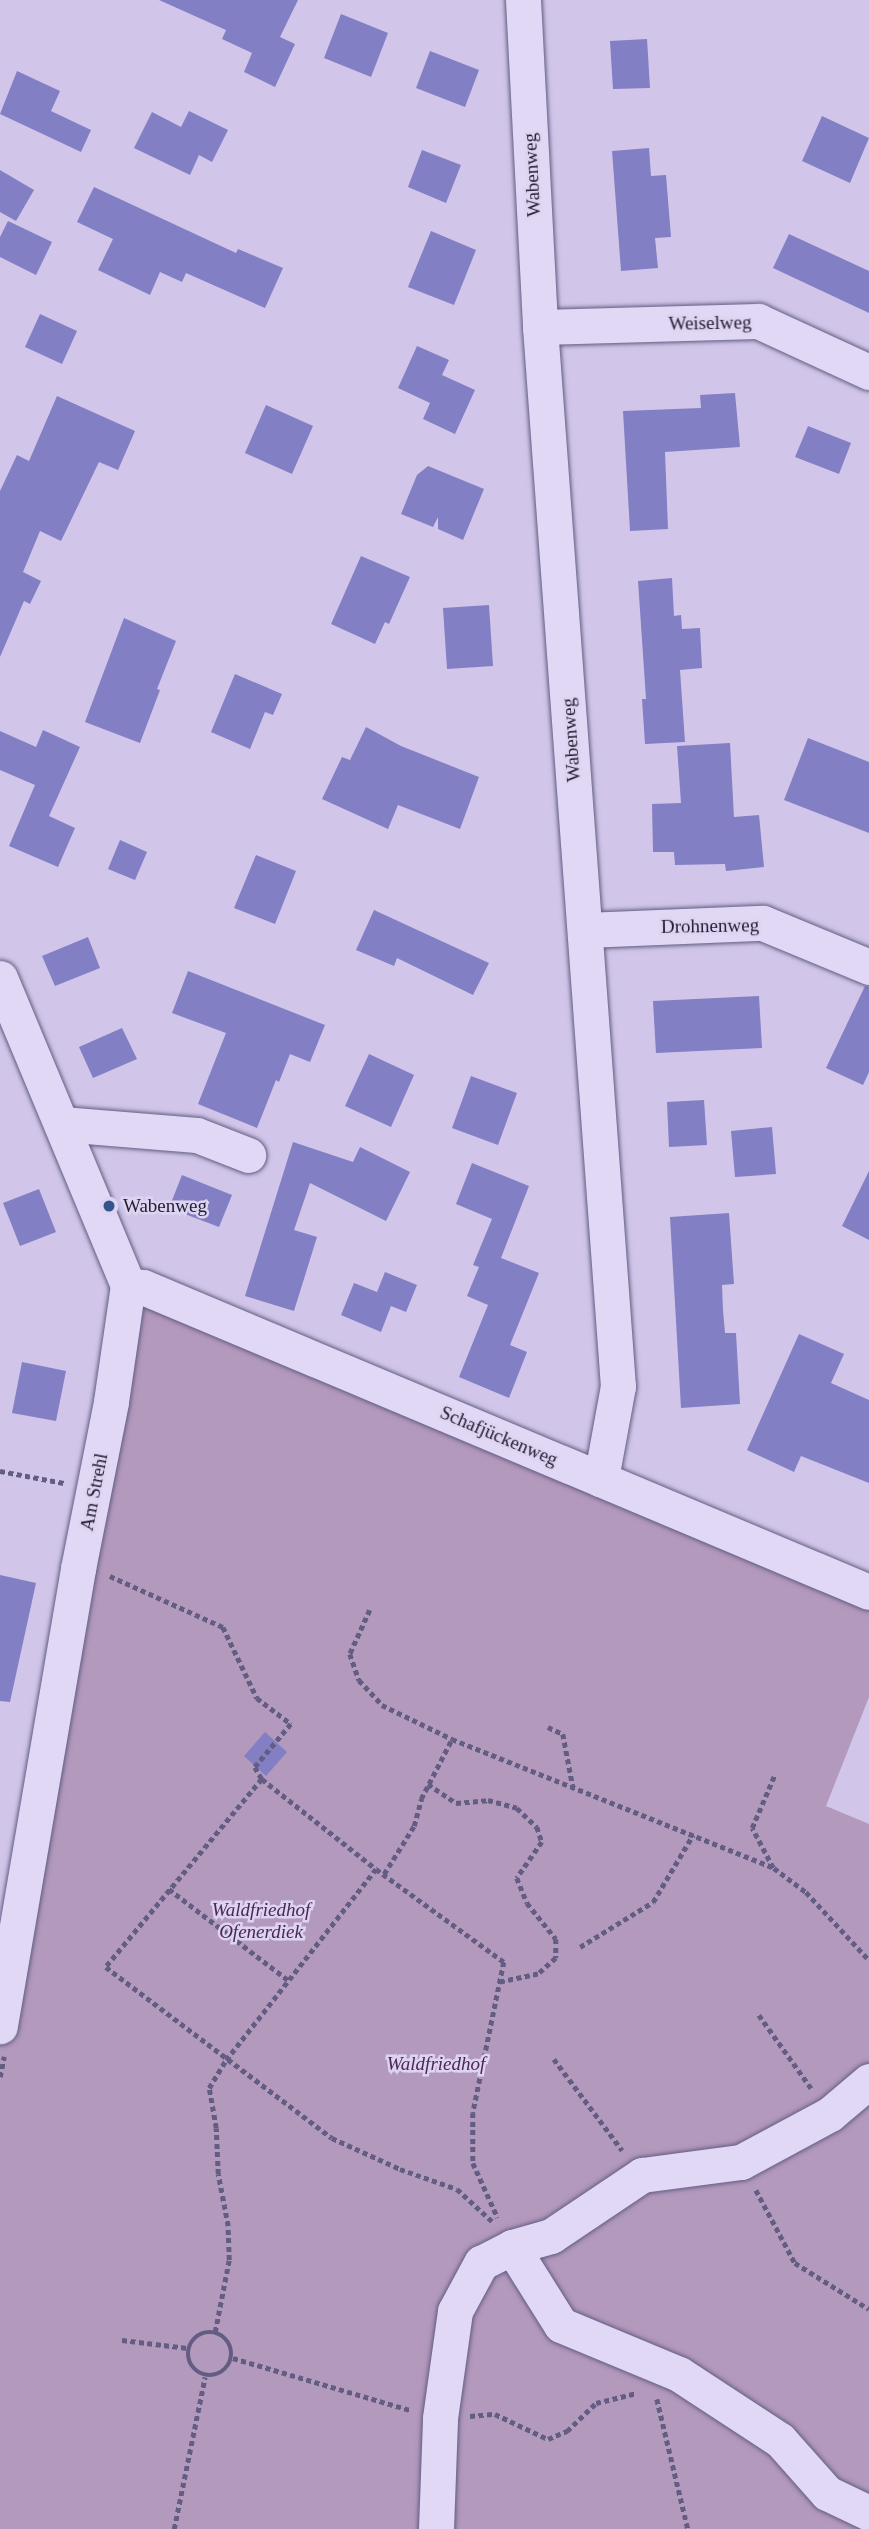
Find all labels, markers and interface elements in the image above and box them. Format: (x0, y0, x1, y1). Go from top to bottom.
street label: Wabenweg (518, 132, 546, 218)
street label: Weiselweg (668, 311, 752, 335)
street label: Wabenweg (557, 697, 585, 783)
street label: Drohnenweg (661, 914, 759, 938)
place label: Wabenweg (123, 1195, 207, 1217)
marker: Wabenweg (101, 1198, 117, 1214)
street label: Schafjückenweg (437, 1401, 561, 1471)
street label: Am Strehl (75, 1451, 113, 1533)
park label: Waldfriedhof Ofenerdiek (212, 1899, 310, 1943)
park label: Waldfriedhof (387, 2053, 485, 2075)

